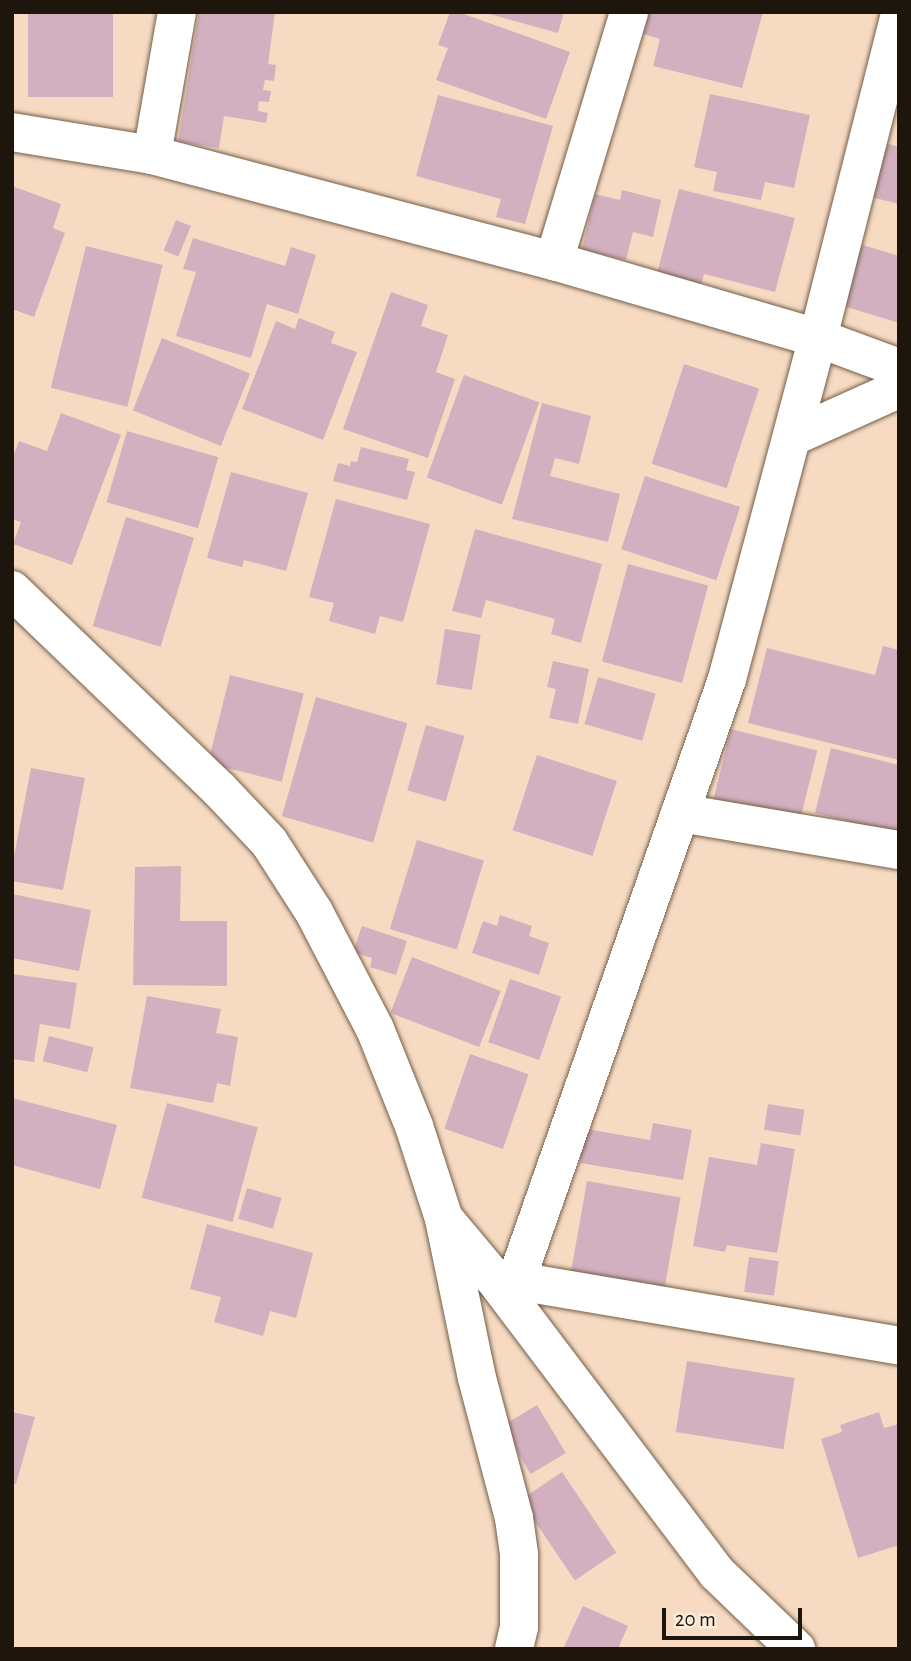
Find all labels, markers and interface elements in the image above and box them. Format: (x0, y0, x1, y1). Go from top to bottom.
scale bar (666, 1594, 806, 1638)
text: 20 m (675, 1609, 716, 1630)

